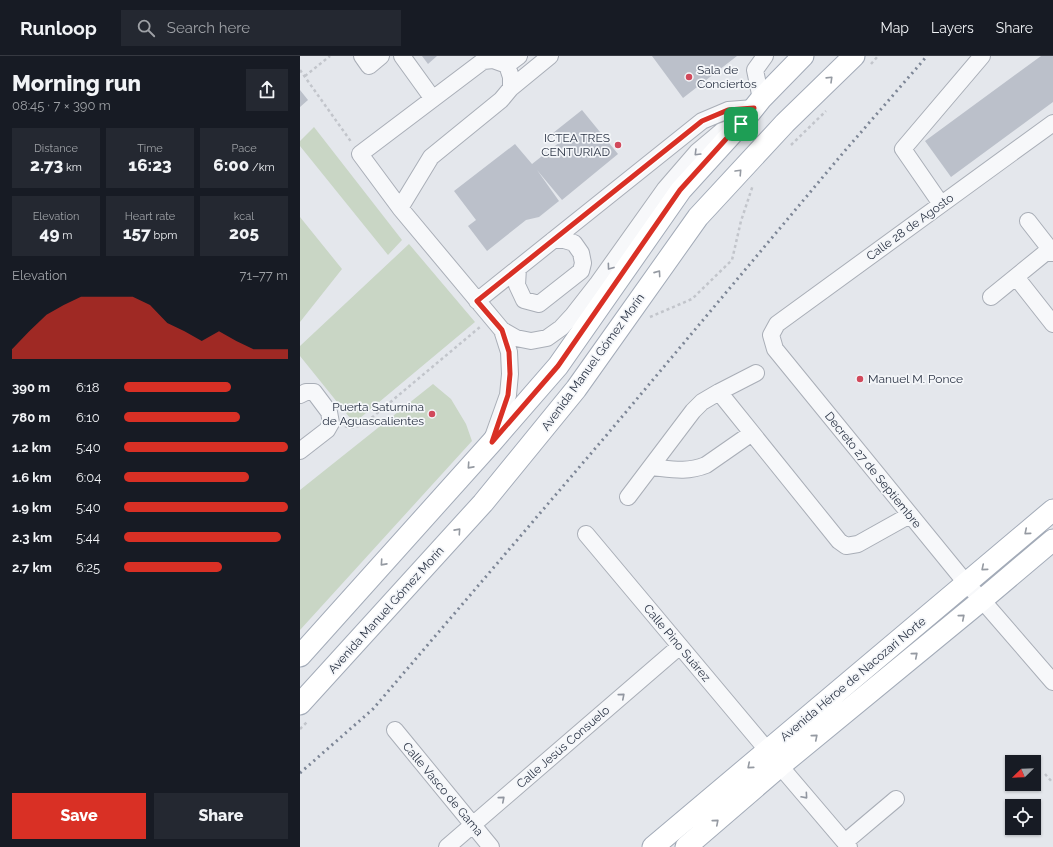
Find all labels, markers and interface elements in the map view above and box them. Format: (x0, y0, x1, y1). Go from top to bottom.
search box (121, 10, 401, 46)
text: Runloop (20, 17, 97, 39)
icon: search (135, 17, 157, 39)
text: Search here (167, 19, 250, 37)
text: Map (881, 20, 909, 36)
text: Layers (931, 20, 974, 36)
text: Share (996, 20, 1033, 36)
place label: Sala de Conciertos (697, 63, 757, 91)
button: share (246, 69, 288, 111)
text: Morning run (12, 70, 141, 96)
marker: Sala de Conciertos (684, 72, 694, 82)
one-way arrow (825, 76, 833, 84)
text: 08:45 · 7 × 390 m (12, 98, 111, 113)
pin (724, 107, 758, 141)
icon: arrive (730, 113, 752, 135)
place label: ICTEA TRES CENTURIAD (541, 131, 610, 159)
marker: ICTEA TRES CENTURIAD (613, 140, 623, 150)
text: Distance (34, 142, 78, 155)
text: Time (137, 142, 163, 155)
text: Pace (231, 142, 257, 155)
one-way arrow (694, 148, 702, 155)
text: 2.73 (30, 155, 63, 175)
text: 16:23 (128, 155, 172, 175)
text: 6:00 (213, 155, 249, 175)
text: km (63, 161, 82, 174)
text: /km (249, 161, 275, 174)
one-way arrow (734, 169, 742, 177)
street label: Calle 28 de Agosto (864, 191, 956, 263)
text: Elevation (33, 210, 79, 223)
text: Heart rate (125, 210, 175, 223)
text: kcal (234, 210, 254, 223)
text: 49 (40, 223, 59, 243)
text: 157 (123, 223, 151, 243)
text: 205 (229, 223, 259, 243)
text: m (59, 229, 72, 242)
text: bpm (151, 229, 177, 242)
one-way arrow (607, 263, 615, 270)
text: Elevation (12, 268, 67, 283)
text: 71–77 m (240, 268, 288, 283)
one-way arrow (653, 270, 661, 277)
street label: Avenida Manuel Gómez Morín (539, 291, 647, 433)
place label: Manuel M. Ponce (868, 372, 963, 386)
marker: Manuel M. Ponce (855, 374, 865, 384)
text: 390 m (12, 380, 50, 395)
text: 6:18 (76, 380, 100, 395)
place label: Puerta Saturnina de Aguascalientes (322, 400, 424, 428)
marker: Puerta Saturnina de Aguascalientes (427, 409, 437, 419)
street label: Decreto 27 de Septiembre (822, 409, 924, 531)
text: 780 m (12, 410, 50, 425)
text: 6:10 (76, 410, 100, 425)
text: 1.2 km (12, 440, 51, 455)
text: 5:40 (76, 440, 101, 455)
one-way arrow (467, 461, 475, 469)
text: 1.6 km (12, 470, 52, 485)
text: 6:04 (76, 470, 101, 485)
text: 1.9 km (12, 500, 51, 515)
text: 5:40 (76, 500, 101, 515)
one-way arrow (1025, 527, 1032, 534)
one-way arrow (453, 528, 460, 535)
text: 2.3 km (12, 530, 52, 545)
text: 5:44 (76, 530, 100, 545)
street label: Avenida Manuel Gómez Morín (325, 544, 447, 676)
one-way arrow (381, 558, 388, 566)
text: 2.7 km (12, 560, 52, 575)
text: 6:25 (76, 560, 100, 575)
one-way arrow (981, 564, 988, 571)
street label: Calle Pino Suárez (641, 602, 713, 685)
street label: Avenida Héroe de Nacozari Norte (778, 614, 928, 744)
one-way arrow (957, 614, 964, 621)
one-way arrow (911, 652, 918, 659)
one-way arrow (617, 693, 625, 701)
street label: Calle Jesús Consuelo (514, 703, 612, 791)
one-way arrow (810, 735, 818, 742)
street label: Calle Vasco de Gama (400, 739, 486, 839)
north arrow (1005, 755, 1041, 791)
map controls (1005, 755, 1041, 835)
one-way arrow (747, 762, 755, 769)
one-way arrow (801, 791, 808, 798)
button: Save (12, 793, 146, 839)
button: Share (154, 793, 288, 839)
one-way arrow (498, 797, 505, 804)
button: locate (1005, 799, 1041, 835)
one-way arrow (711, 819, 719, 826)

